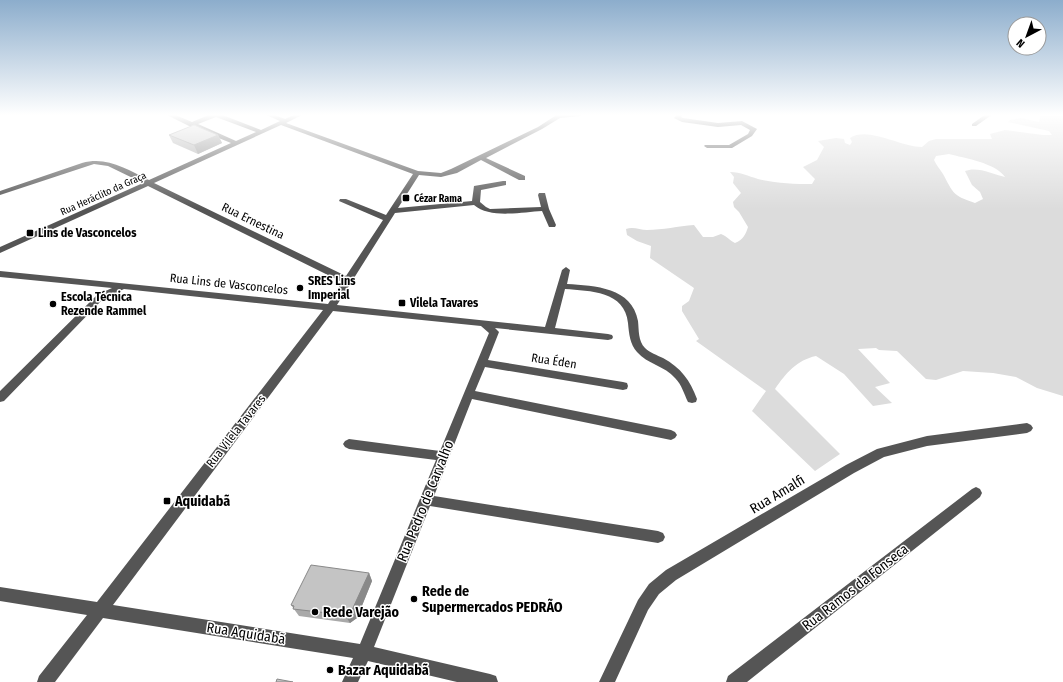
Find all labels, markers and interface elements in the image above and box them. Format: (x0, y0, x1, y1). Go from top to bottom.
north arrow (1007, 16, 1047, 56)
text: N (1014, 36, 1028, 50)
street label: Rua Heráclito da Graça (59, 170, 148, 218)
place label: Cézar Rama (414, 192, 462, 205)
marker: Cézar Rama (401, 193, 411, 203)
street label: Rua Ernestina (219, 200, 287, 242)
place label: Lins de Vasconcelos (38, 226, 137, 240)
marker: Lins de Vasconcelos (25, 228, 35, 238)
street label: Rua Lins de Vasconcelos (169, 271, 289, 297)
place label: SRES Lins Imperial (308, 274, 356, 302)
marker: SRES Lins Imperial (295, 283, 305, 293)
place label: Escola Técnica Rezende Rammel (61, 290, 147, 318)
place label: Vilela Tavares (409, 296, 479, 310)
marker: Vilela Tavares (397, 298, 407, 308)
marker: Escola Técnica Rezende Rammel (48, 299, 58, 309)
street label: Rua Éden (530, 350, 578, 371)
street label: Rua Vilela Tavares (203, 392, 269, 470)
street label: Rua Pedro de Carvalho (393, 438, 458, 564)
street label: Rua Amalfi (747, 471, 808, 517)
place label: Aquidabã (174, 493, 230, 510)
marker: Aquidabã (162, 496, 172, 506)
street label: Rua Ramos da Fonseca (799, 540, 912, 634)
place label: Rede de Supermercados PEDRÃO (422, 583, 563, 616)
marker: Rede de Supermercados PEDRÃO (409, 594, 419, 604)
place label: Rede Varejão (323, 604, 400, 621)
marker: Rede Varejão (310, 607, 320, 617)
street label: Rua Aquidabã (205, 619, 287, 648)
place label: Bazar Aquidabã (338, 662, 429, 679)
marker: Bazar Aquidabã (325, 665, 335, 675)

